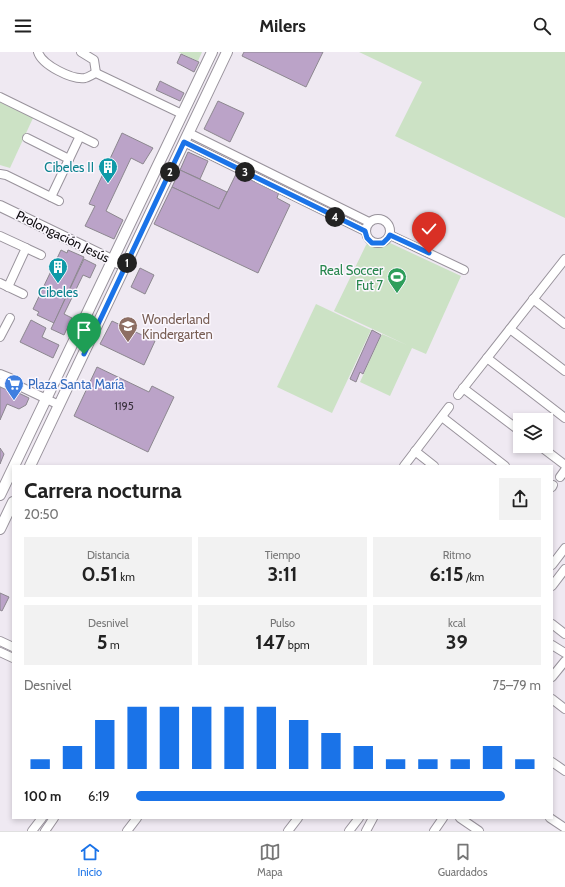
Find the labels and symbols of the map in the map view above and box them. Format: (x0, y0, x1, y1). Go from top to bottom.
building icon: Cibeles II (97, 156, 119, 184)
place label: Cibeles II (44, 159, 94, 175)
pin: 2 (160, 162, 180, 182)
pin: 3 (235, 162, 255, 182)
street label: Prolongación Jesús (14, 206, 113, 266)
pin: 4 (325, 207, 345, 227)
pin (412, 212, 446, 253)
pin: 1 (117, 253, 137, 273)
building icon: Cibeles (47, 256, 69, 284)
place label: Real Soccer Fut 7 (319, 262, 384, 293)
sports icon: Real Soccer Fut 7 (386, 266, 408, 294)
place label: Cibeles (38, 284, 79, 300)
place label: Wonderland Kindergarten (142, 311, 213, 342)
pin (67, 313, 101, 354)
school or university icon: Wonderland Kindergarten (117, 315, 139, 343)
supermarket icon: Plaza Santa María (3, 373, 25, 401)
place label: Plaza Santa María (28, 376, 125, 392)
house number: 1195 (114, 399, 134, 413)

